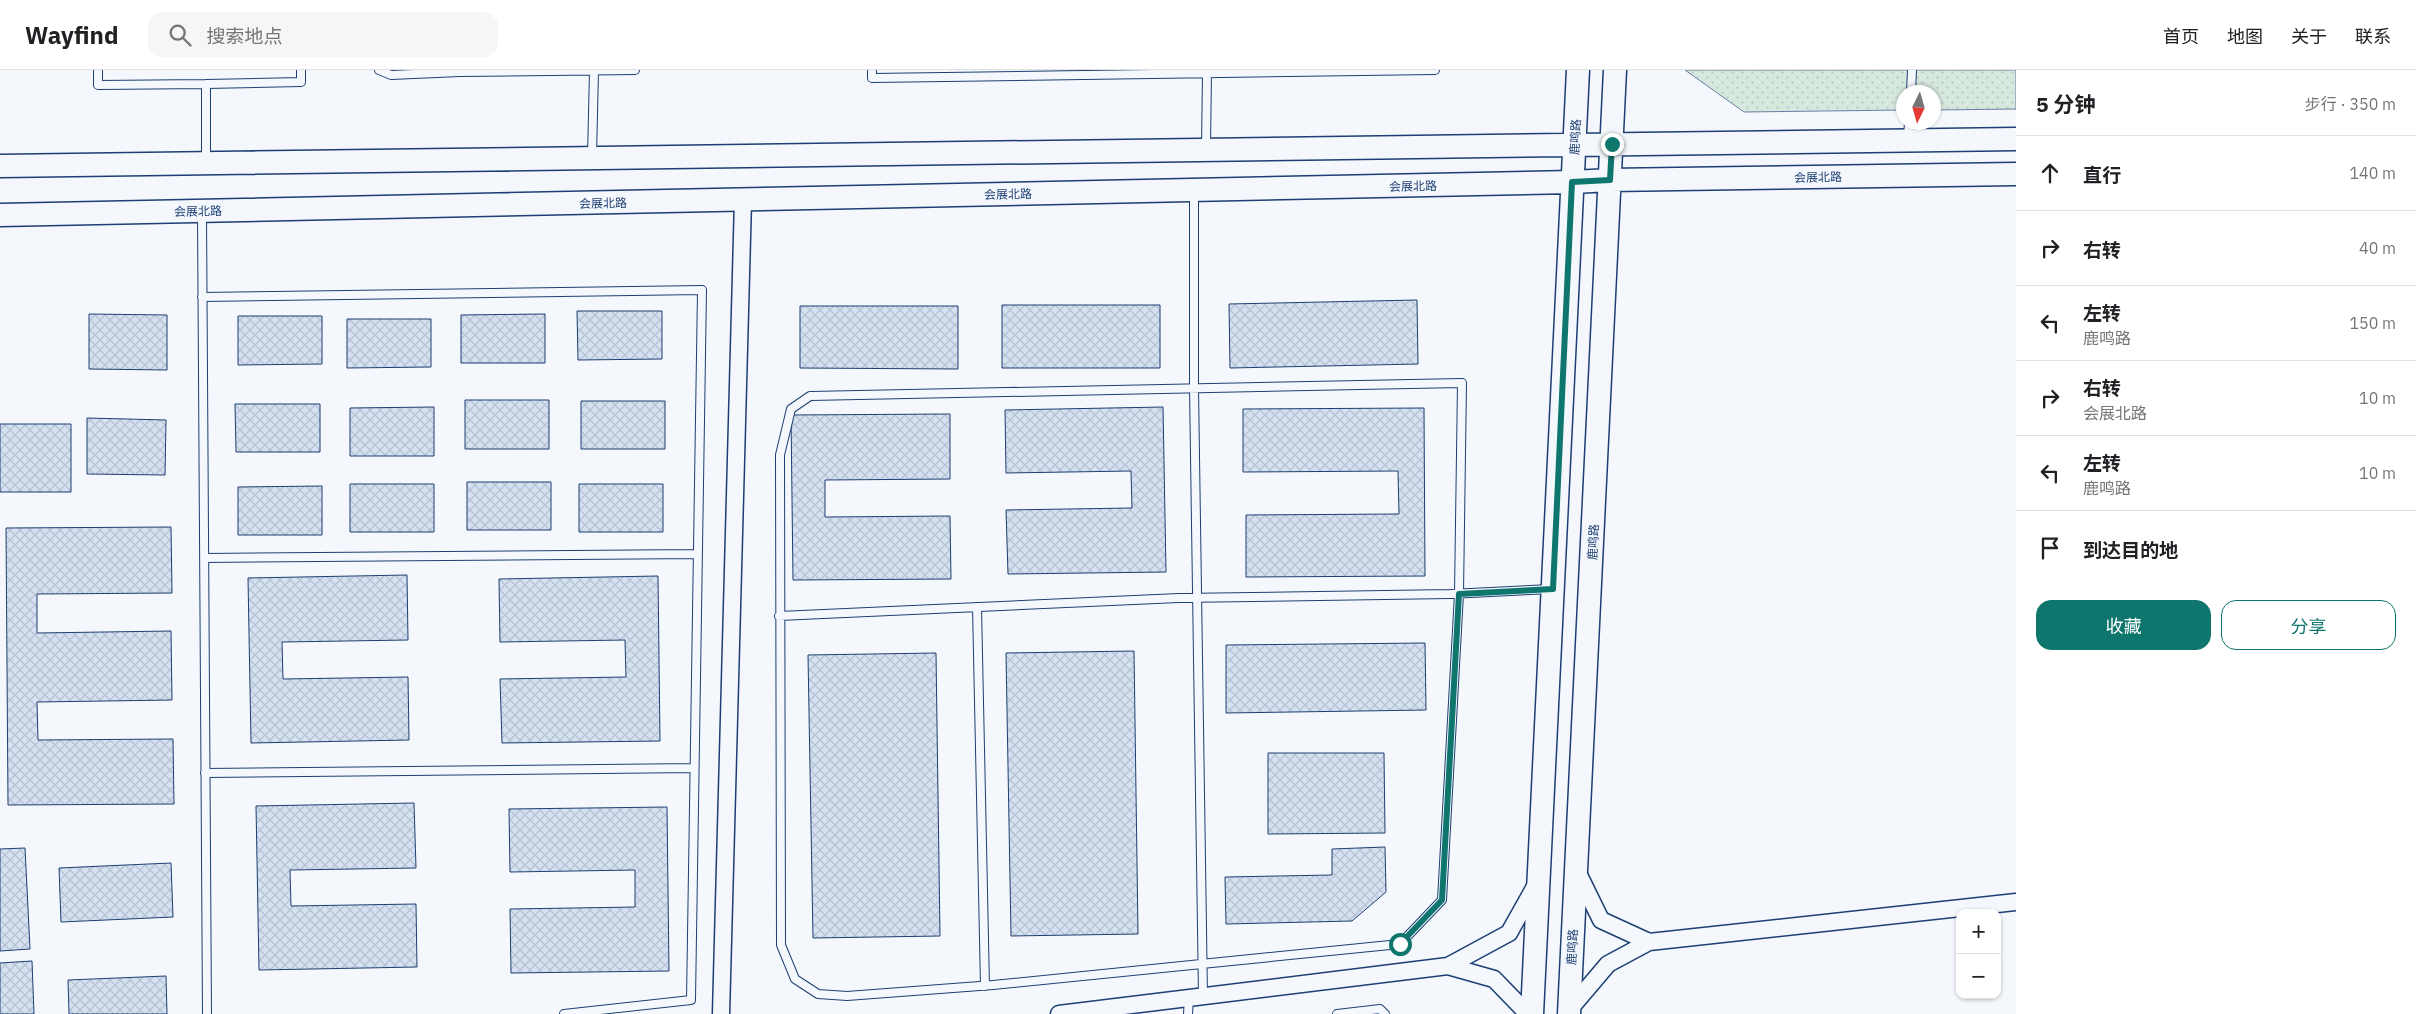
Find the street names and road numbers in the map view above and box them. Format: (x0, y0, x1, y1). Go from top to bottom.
street label: 鹿鸣路 (1567, 119, 1583, 155)
street label: 会展北路 (1794, 169, 1842, 185)
street label: 会展北路 (1389, 178, 1437, 194)
street label: 会展北路 (984, 186, 1032, 202)
street label: 会展北路 (579, 195, 627, 211)
street label: 会展北路 (174, 203, 222, 219)
street label: 鹿鸣路 (1585, 524, 1601, 560)
street label: 鹿鸣路 (1564, 929, 1580, 965)

